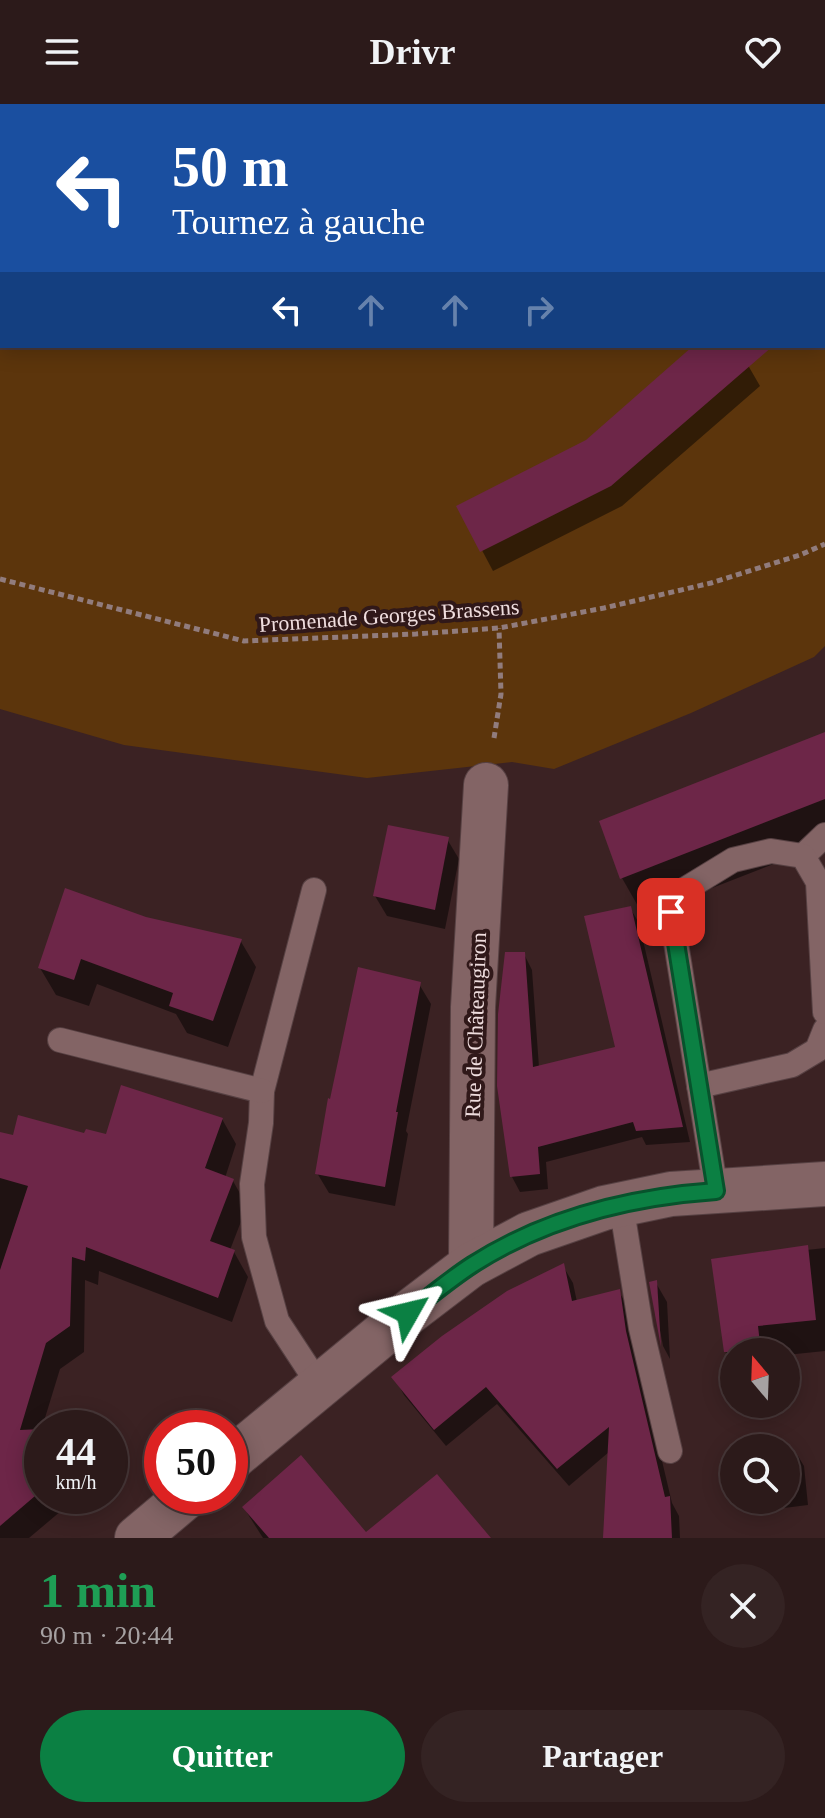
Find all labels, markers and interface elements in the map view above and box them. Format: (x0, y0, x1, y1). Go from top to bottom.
icon: menu (40, 30, 84, 74)
icon: heart (741, 30, 785, 74)
text: Drivr (370, 32, 455, 72)
icon: left (40, 136, 144, 240)
text: 50 m (172, 136, 289, 198)
text: Tournez à gauche (172, 202, 425, 242)
icon: left (265, 288, 309, 332)
icon: ahead (349, 288, 393, 332)
icon: ahead (433, 288, 477, 332)
icon: right (517, 288, 561, 332)
street label: Promenade Georges Brassens (258, 594, 520, 637)
pin (637, 878, 705, 946)
icon: arrive (649, 890, 693, 934)
street label: Rue de Châteaugiron (460, 932, 491, 1118)
position arrow (366, 1271, 450, 1355)
north arrow (720, 1338, 800, 1418)
map controls (720, 1338, 800, 1514)
speed limit sign: 50 (144, 1410, 248, 1514)
text: 44 (56, 1429, 96, 1474)
button: search (720, 1434, 800, 1514)
text: km/h (55, 1471, 97, 1493)
text: 1 min (40, 1564, 156, 1617)
button: close (701, 1564, 785, 1648)
text: 90 m · 20:44 (40, 1621, 174, 1650)
button: Quitter (40, 1710, 405, 1802)
button: Partager (421, 1710, 785, 1802)

